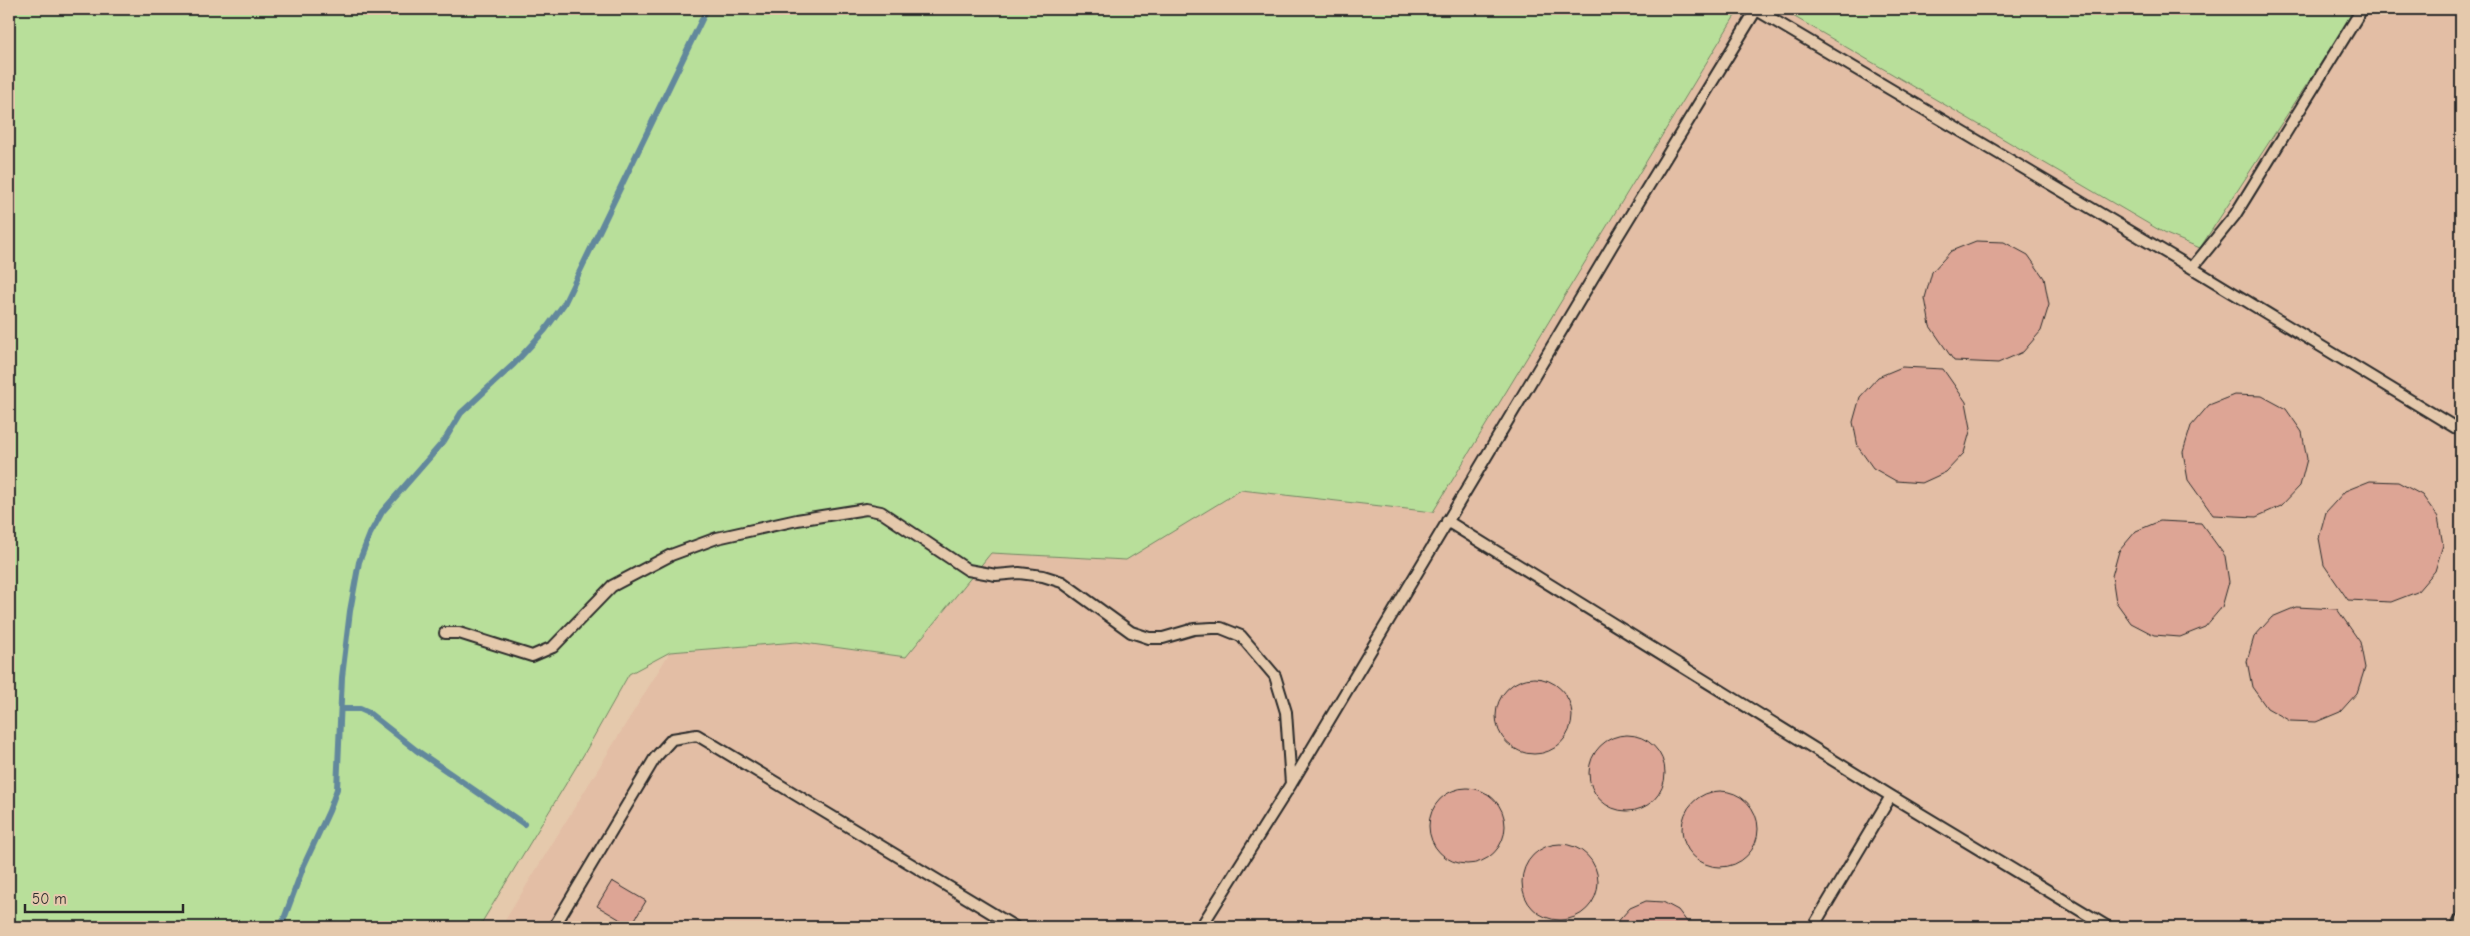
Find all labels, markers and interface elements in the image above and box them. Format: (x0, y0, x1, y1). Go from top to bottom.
scale bar (25, 881, 182, 913)
text: 50 m (32, 890, 67, 908)

